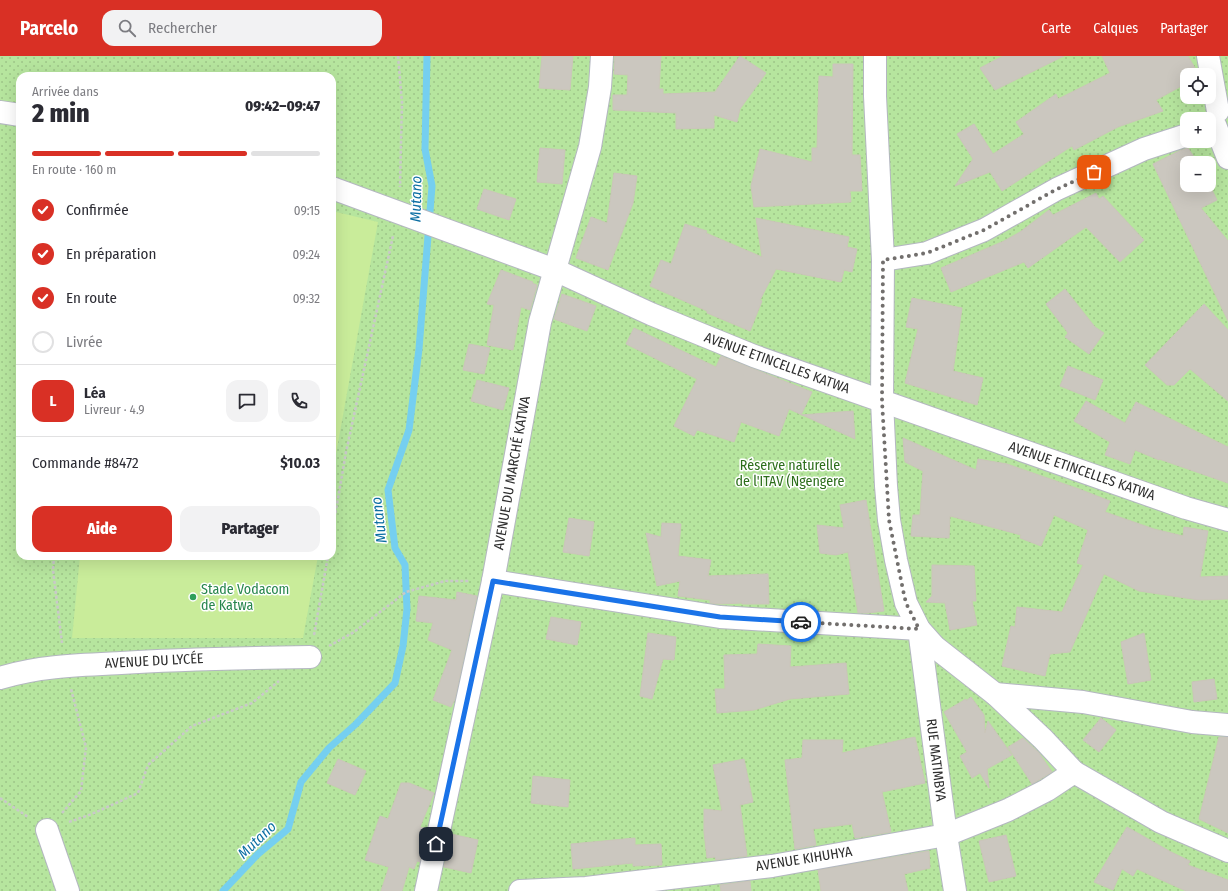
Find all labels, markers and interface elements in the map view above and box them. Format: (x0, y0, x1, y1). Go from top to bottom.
search box (102, 10, 382, 46)
text: Parcelo (20, 17, 78, 40)
icon: search (116, 17, 138, 39)
text: Rechercher (148, 19, 217, 37)
text: Carte (1041, 20, 1071, 37)
text: Calques (1093, 20, 1138, 37)
text: Partager (1160, 20, 1208, 37)
map controls (1180, 68, 1216, 192)
button: locate (1180, 68, 1216, 104)
text: Arrivée dans (32, 84, 99, 99)
text: 09:42–09:47 (245, 97, 320, 115)
text: 2 min (32, 98, 90, 129)
button: + (1180, 112, 1216, 148)
pin (1077, 155, 1111, 189)
button: − (1180, 156, 1216, 192)
icon: bag (1083, 161, 1105, 183)
text: En route · 160 m (32, 162, 116, 177)
water label: Mutano (407, 175, 425, 222)
icon: check (32, 199, 54, 221)
text: Confirmée (66, 201, 129, 219)
text: 09:15 (294, 203, 320, 218)
icon: check (32, 243, 54, 265)
text: En préparation (66, 245, 156, 263)
text: 09:24 (292, 247, 320, 262)
icon: check (32, 287, 54, 309)
text: En route (66, 289, 117, 307)
text: 09:32 (293, 291, 320, 306)
street label: AVENUE ETINCELLES KATWA (702, 329, 853, 398)
text: Livrée (66, 333, 103, 351)
button: chat (226, 380, 268, 422)
button: phone (278, 380, 320, 422)
text: Léa (84, 384, 106, 402)
text: L (50, 392, 56, 410)
street label: AVENUE DU MARCHÉ KATWA (489, 394, 534, 551)
text: Livreur · 4.9 (84, 402, 145, 417)
street label: AVENUE ETINCELLES KATWA (1007, 438, 1158, 504)
text: Commande #8472 (32, 454, 139, 472)
text: $10.03 (280, 454, 320, 472)
park label: Réserve naturelle de l'ITAV (Ngengere (735, 457, 845, 490)
water label: Mutano (367, 496, 391, 544)
button: Aide (32, 506, 172, 552)
button: Partager (180, 506, 320, 552)
place label: Stade Vodacom de Katwa (201, 581, 289, 614)
marker: Stade Vodacom de Katwa (188, 592, 198, 602)
courier (781, 602, 821, 642)
icon: car (790, 611, 812, 633)
street label: AVENUE DU LYCÉE (104, 649, 204, 672)
street label: RUE MATIMBYA (922, 718, 950, 803)
water label: Mutano (234, 817, 280, 863)
pin (419, 827, 453, 861)
icon: home (425, 833, 447, 855)
street label: AVENUE KIHUHYA (755, 843, 854, 875)

